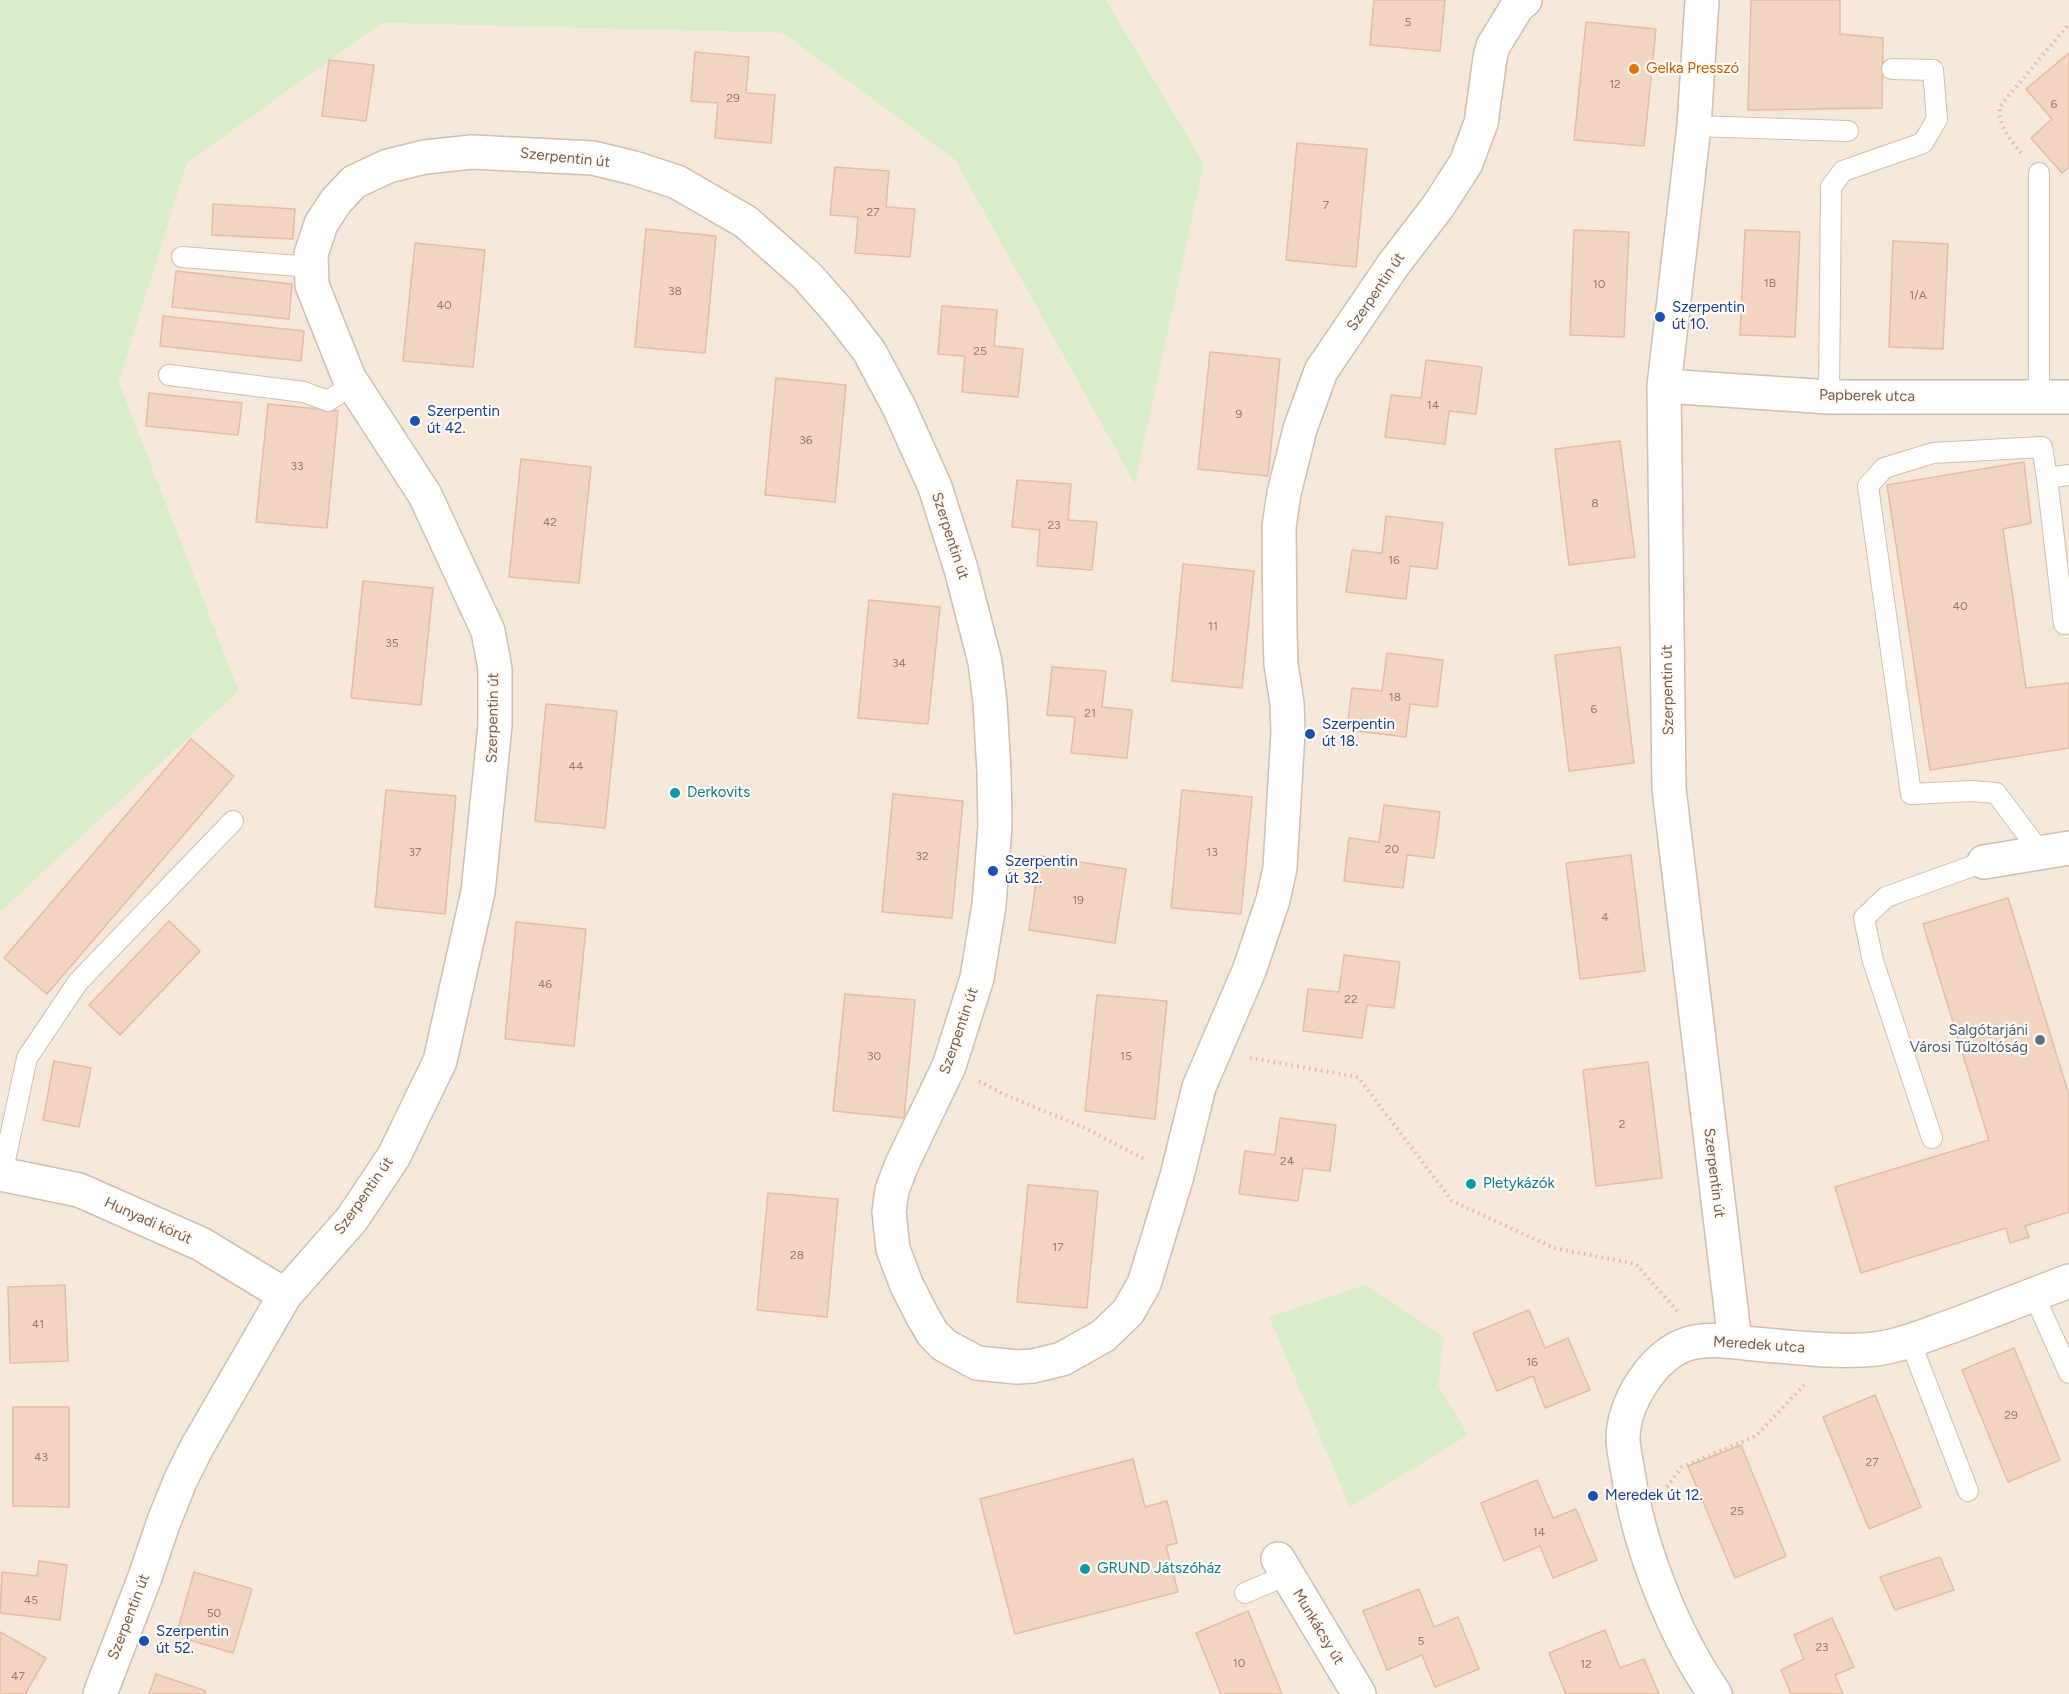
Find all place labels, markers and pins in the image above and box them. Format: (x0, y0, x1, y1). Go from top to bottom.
place label: Gelka Presszó (1646, 60, 1739, 78)
marker: Gelka Presszó (1627, 62, 1641, 76)
place label: Szerpentin út 10. (1672, 299, 1745, 334)
marker: Szerpentin út 10. (1653, 310, 1667, 324)
place label: Szerpentin út 42. (427, 403, 500, 438)
marker: Szerpentin út 42. (408, 414, 422, 428)
place label: Szerpentin út 18. (1322, 716, 1395, 751)
marker: Szerpentin út 18. (1303, 727, 1317, 741)
place label: Derkovits (687, 784, 750, 802)
marker: Derkovits (668, 786, 682, 800)
place label: Szerpentin út 32. (1005, 853, 1078, 888)
marker: Szerpentin út 32. (986, 864, 1000, 878)
place label: Salgótarjáni Városi Tűzoltóság (1910, 1022, 2028, 1057)
marker: Salgótarjáni Városi Tűzoltóság (2033, 1033, 2047, 1047)
place label: Pletykázók (1483, 1175, 1555, 1193)
marker: Pletykázók (1464, 1177, 1478, 1191)
place label: Meredek út 12. (1605, 1487, 1703, 1505)
marker: Meredek út 12. (1586, 1489, 1600, 1503)
place label: GRUND Játszóház (1097, 1560, 1221, 1578)
marker: GRUND Játszóház (1078, 1562, 1092, 1576)
place label: Szerpentin út 52. (156, 1623, 229, 1658)
marker: Szerpentin út 52. (137, 1634, 151, 1648)

